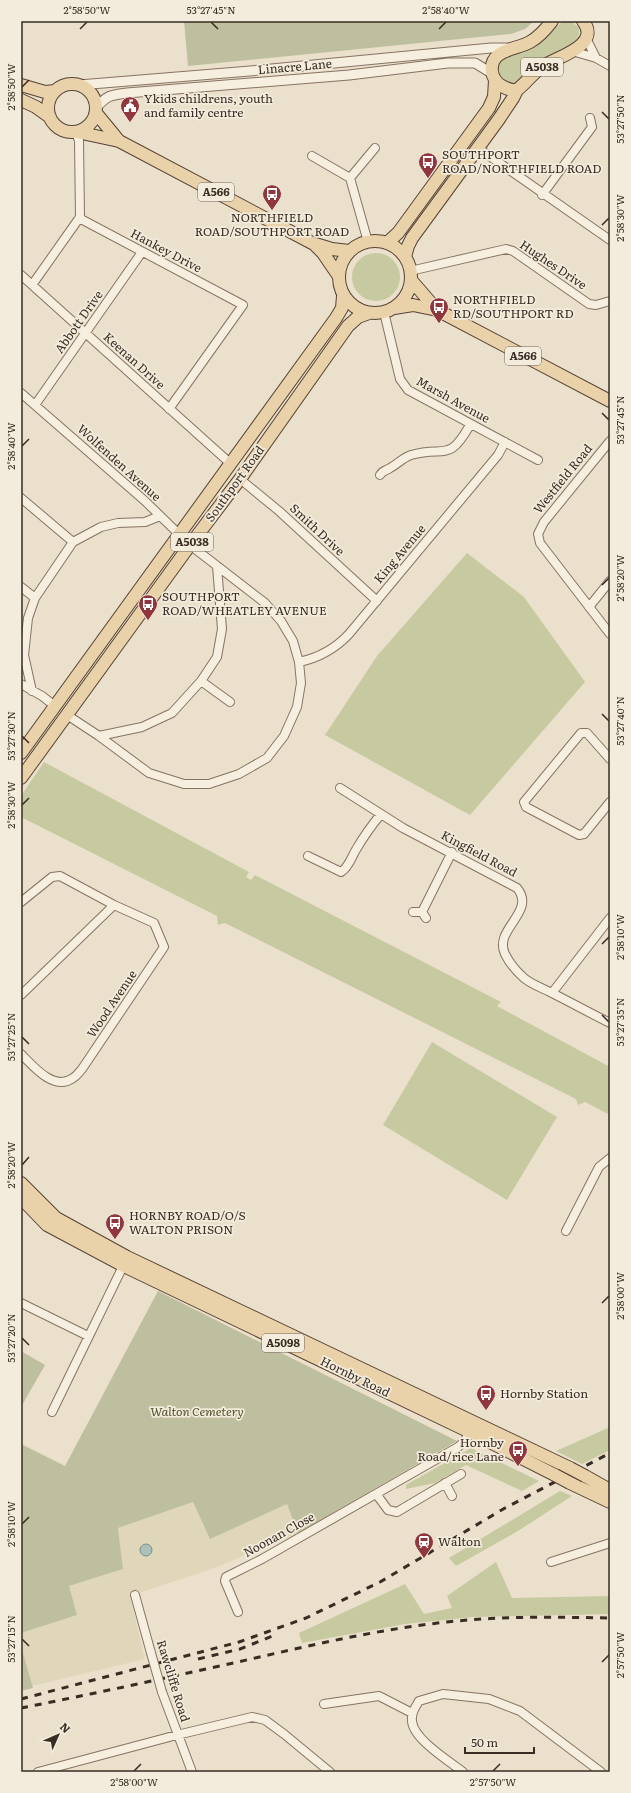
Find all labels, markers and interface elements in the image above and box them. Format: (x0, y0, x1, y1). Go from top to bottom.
text: 2°58'50"W (64, 2, 111, 17)
text: 53°27'45"N (187, 2, 235, 17)
text: 2°58'40"W (422, 2, 470, 17)
street label: Linacre Lane (257, 54, 333, 78)
road number: A5038 (521, 58, 563, 76)
text: 2°58'50"W (3, 63, 18, 110)
place label: Ykids childrens, youth and family centre (144, 89, 273, 121)
text: 53°27'50"N (612, 94, 627, 144)
public building icon: Ykids childrens, youth and family centre (119, 95, 141, 123)
place label: SOUTHPORT ROAD/NORTHFIELD ROAD (442, 145, 601, 177)
bus stop icon: SOUTHPORT ROAD/NORTHFIELD ROAD (417, 151, 439, 179)
road number: A566 (198, 183, 234, 201)
bus stop icon: NORTHFIELD ROAD/SOUTHPORT ROAD (261, 183, 283, 211)
text: 2°58'30"W (612, 194, 627, 242)
place label: NORTHFIELD ROAD/SOUTHPORT ROAD (195, 208, 349, 240)
street label: Hankey Drive (128, 224, 205, 276)
street label: Hughes Drive (516, 235, 591, 293)
street label: Abbott Drive (50, 286, 107, 357)
place label: NORTHFIELD RD/SOUTHPORT RD (453, 290, 574, 322)
bus stop icon: NORTHFIELD RD/SOUTHPORT RD (428, 296, 450, 324)
street label: Keenan Drive (100, 328, 169, 393)
road number: A566 (505, 347, 541, 365)
street label: Marsh Avenue (413, 371, 494, 427)
text: 53°27'45"N (612, 396, 627, 444)
street label: Wolfenden Avenue (74, 420, 166, 505)
text: 2°58'40"W (3, 422, 18, 470)
street label: Westfield Road (529, 439, 596, 517)
street label: Southport Road (200, 441, 268, 525)
street label: Smith Drive (286, 499, 349, 559)
street label: King Avenue (369, 520, 429, 587)
road number: A5038 (171, 533, 213, 551)
text: 2°58'20"W (612, 554, 627, 601)
place label: SOUTHPORT ROAD/WHEATLEY AVENUE (162, 587, 327, 619)
bus stop icon: SOUTHPORT ROAD/WHEATLEY AVENUE (137, 593, 159, 621)
text: 53°27'40"N (612, 696, 627, 746)
text: 53°27'30"N (3, 711, 18, 761)
text: 2°58'30"W (3, 781, 18, 829)
street label: Kingfield Road (438, 825, 521, 881)
text: 2°58'10"W (612, 914, 627, 960)
street label: Wood Avenue (82, 966, 140, 1041)
text: 53°27'35"N (612, 998, 627, 1046)
text: 53°27'25"N (3, 1013, 18, 1061)
text: 2°58'20"W (3, 1141, 18, 1188)
place label: HORNBY ROAD/O/S WALTON PRISON (129, 1206, 246, 1238)
bus stop icon: HORNBY ROAD/O/S WALTON PRISON (104, 1212, 126, 1240)
text: 2°58'00"W (612, 1272, 627, 1320)
text: 53°27'20"N (3, 1313, 18, 1363)
road number: A5098 (262, 1334, 304, 1352)
street label: Hornby Road (317, 1351, 394, 1401)
bus stop icon: Hornby Station (475, 1383, 497, 1411)
place label: Hornby Station (500, 1384, 588, 1402)
park label: Walton Cemetery (150, 1402, 244, 1420)
place label: Hornby Road/rice Lane (417, 1433, 504, 1465)
bus stop icon: Hornby Road/rice Lane (507, 1439, 529, 1467)
text: 2°58'10"W (3, 1501, 18, 1547)
street label: Noonan Close (240, 1507, 317, 1561)
station icon: Walton (413, 1531, 435, 1559)
place label: Walton (438, 1532, 481, 1550)
text: 53°27'15"N (3, 1615, 18, 1663)
text: 2°57'50"W (612, 1632, 627, 1678)
street label: Rawcliffe Road (153, 1638, 195, 1725)
north arrow (38, 1715, 78, 1755)
text: N (57, 1718, 75, 1736)
scale bar (465, 1729, 534, 1755)
text: 50 m (471, 1733, 498, 1751)
text: 2°58'00"W (110, 1774, 158, 1789)
text: 2°57'50"W (470, 1774, 516, 1789)

